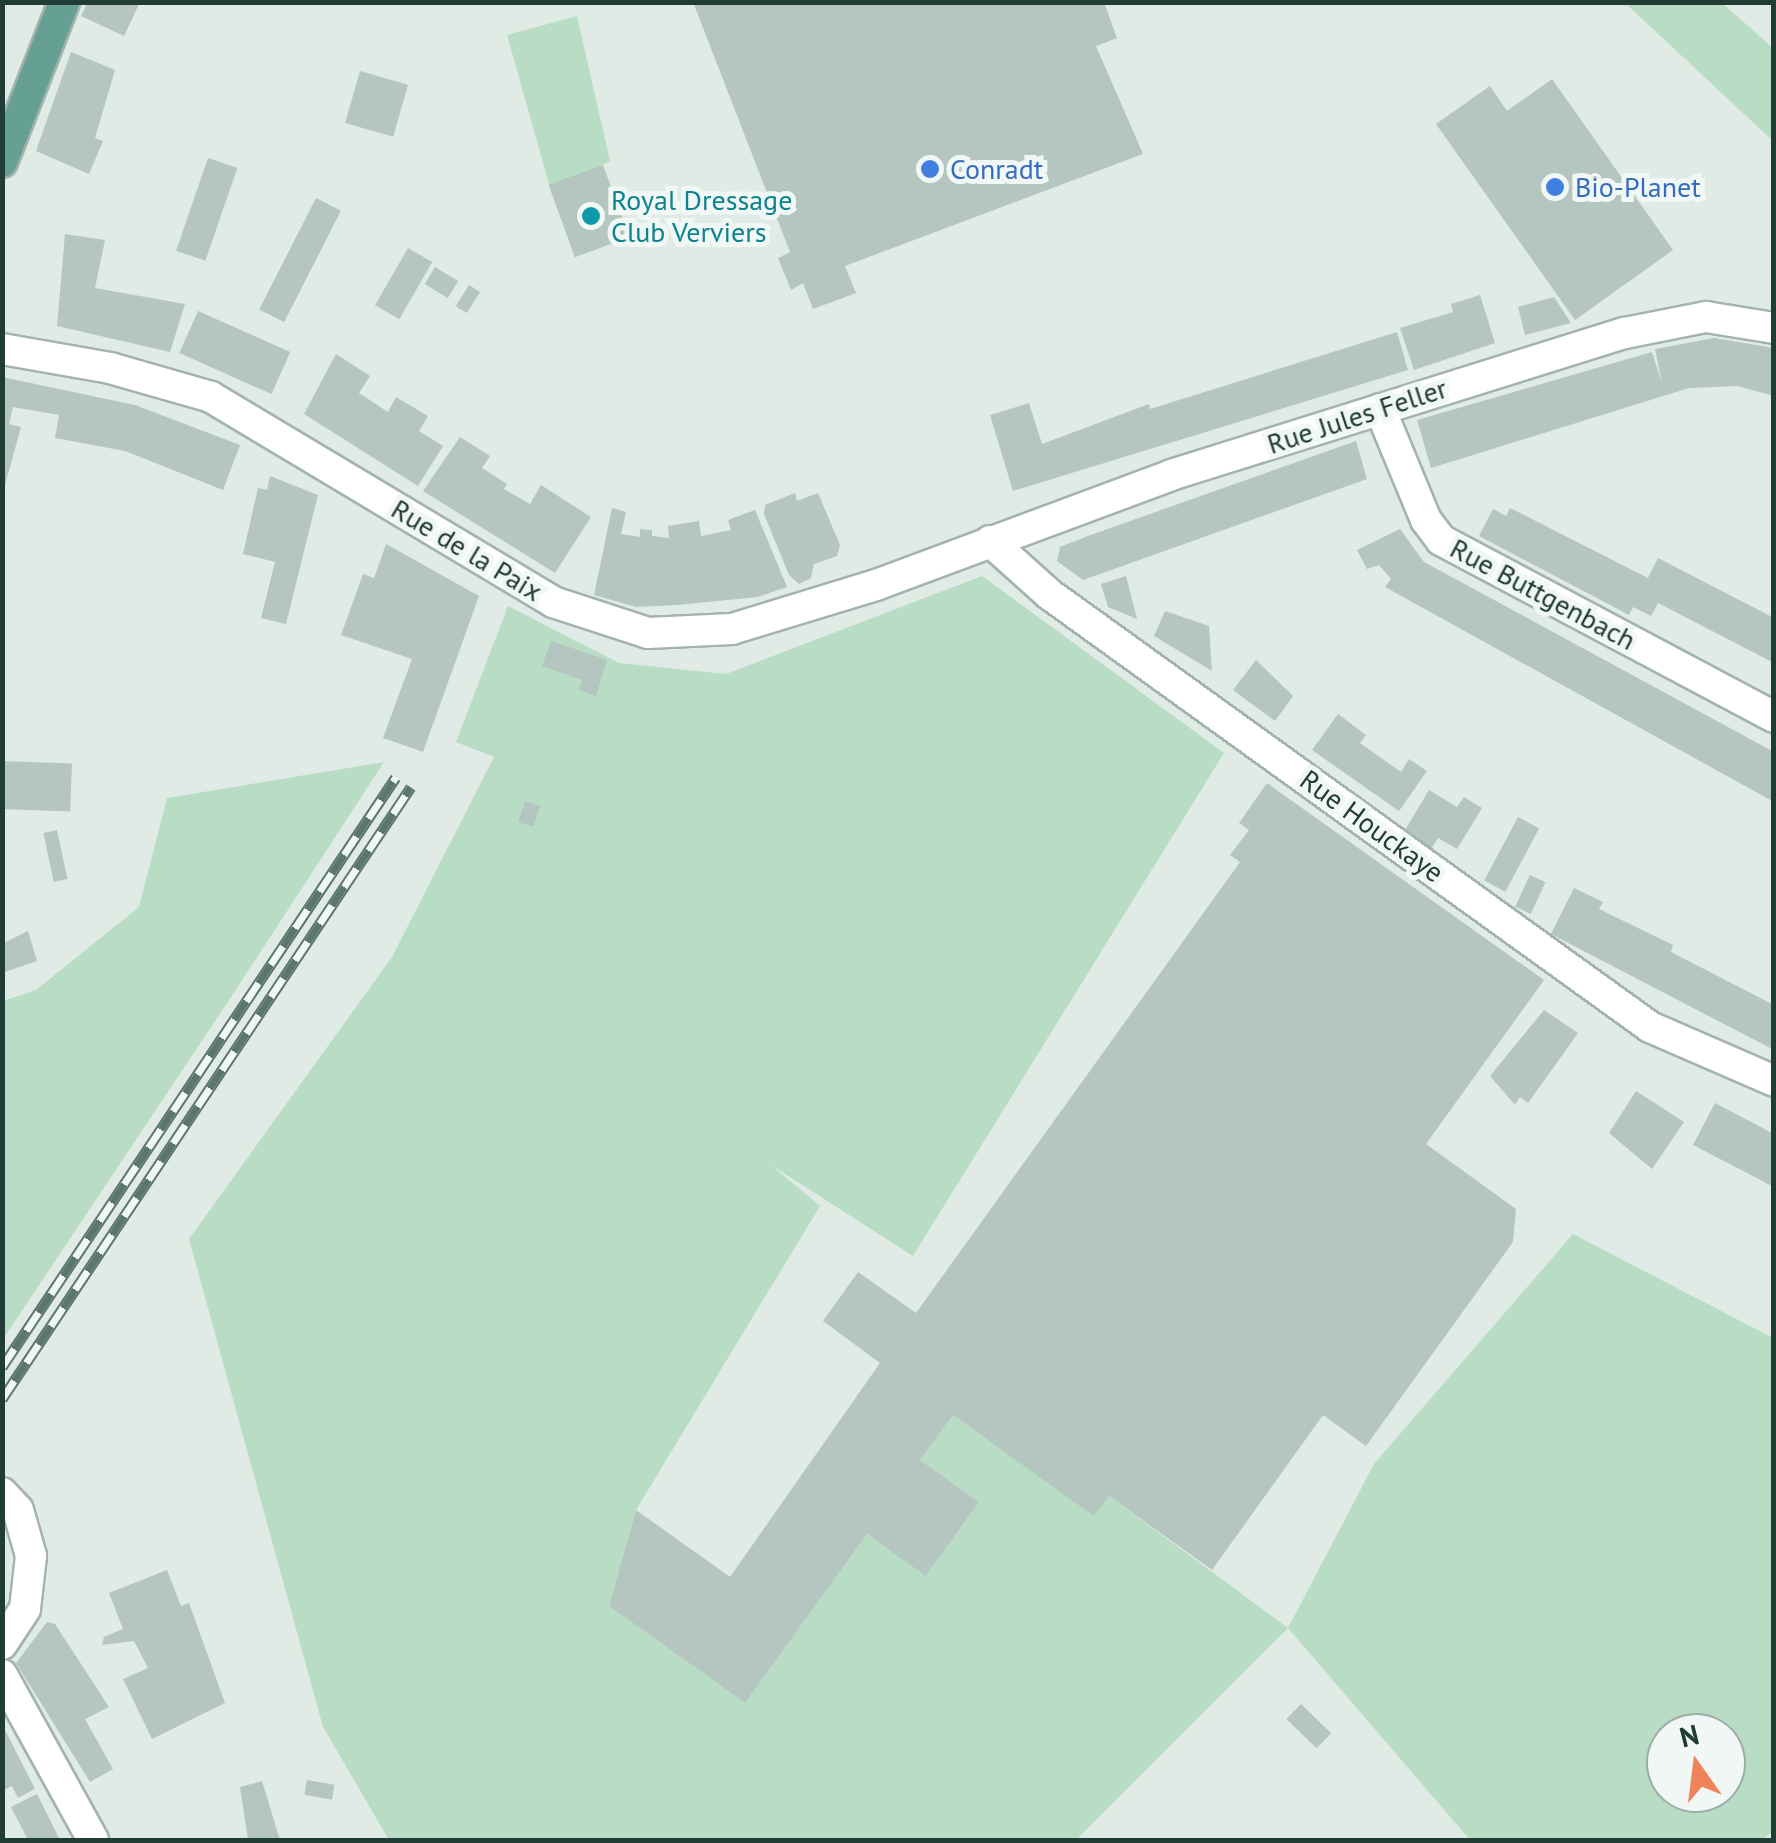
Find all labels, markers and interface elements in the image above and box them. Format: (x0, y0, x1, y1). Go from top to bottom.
place label: Conradt (950, 152, 1043, 186)
marker: Conradt (919, 158, 941, 180)
place label: Bio-Planet (1575, 170, 1701, 204)
marker: Bio-Planet (1544, 176, 1566, 198)
place label: Royal Dressage Club Verviers (611, 183, 792, 249)
marker: Royal Dressage Club Verviers (580, 205, 602, 227)
street label: Rue Jules Feller (1263, 371, 1451, 461)
street label: Rue de la Paix (386, 492, 548, 608)
street label: Rue Buttgenbach (1445, 531, 1641, 657)
street label: Rue Houckaye (1294, 763, 1450, 889)
north arrow (1646, 1713, 1746, 1813)
text: N (1676, 1715, 1703, 1756)

